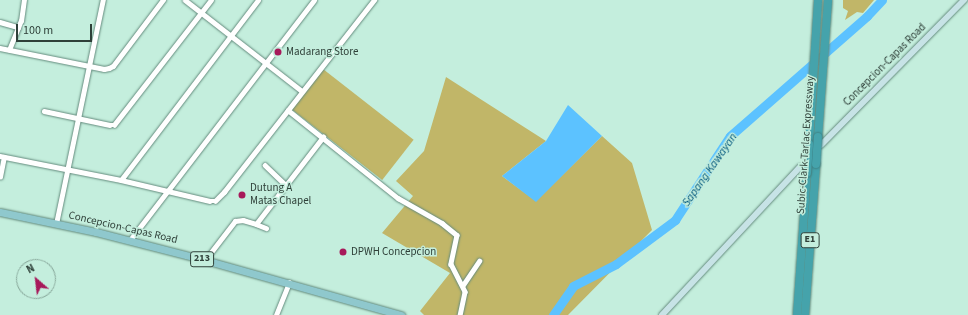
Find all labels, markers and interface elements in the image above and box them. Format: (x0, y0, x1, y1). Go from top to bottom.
scale bar (18, 16, 94, 42)
street label: Concepcion-Capas Road (841, 21, 929, 109)
text: 100 m (23, 22, 53, 39)
place label: Madarang Store (286, 45, 358, 59)
marker: Madarang Store (273, 47, 283, 57)
street label: Subic-Clark-Tarlac Expressway (795, 75, 817, 215)
water label: Sapang Kawayan (679, 131, 741, 209)
place label: Dutung A Matas Chapel (250, 182, 311, 208)
marker: Dutung A Matas Chapel (237, 190, 247, 200)
street label: Concepcion-Capas Road (67, 209, 179, 247)
road number: E1 (800, 232, 820, 248)
place label: DPWH Concepcion (351, 245, 436, 259)
marker: DPWH Concepcion (338, 247, 348, 257)
road number: 213 (190, 251, 214, 267)
north arrow (16, 259, 56, 299)
text: N (24, 261, 37, 277)

